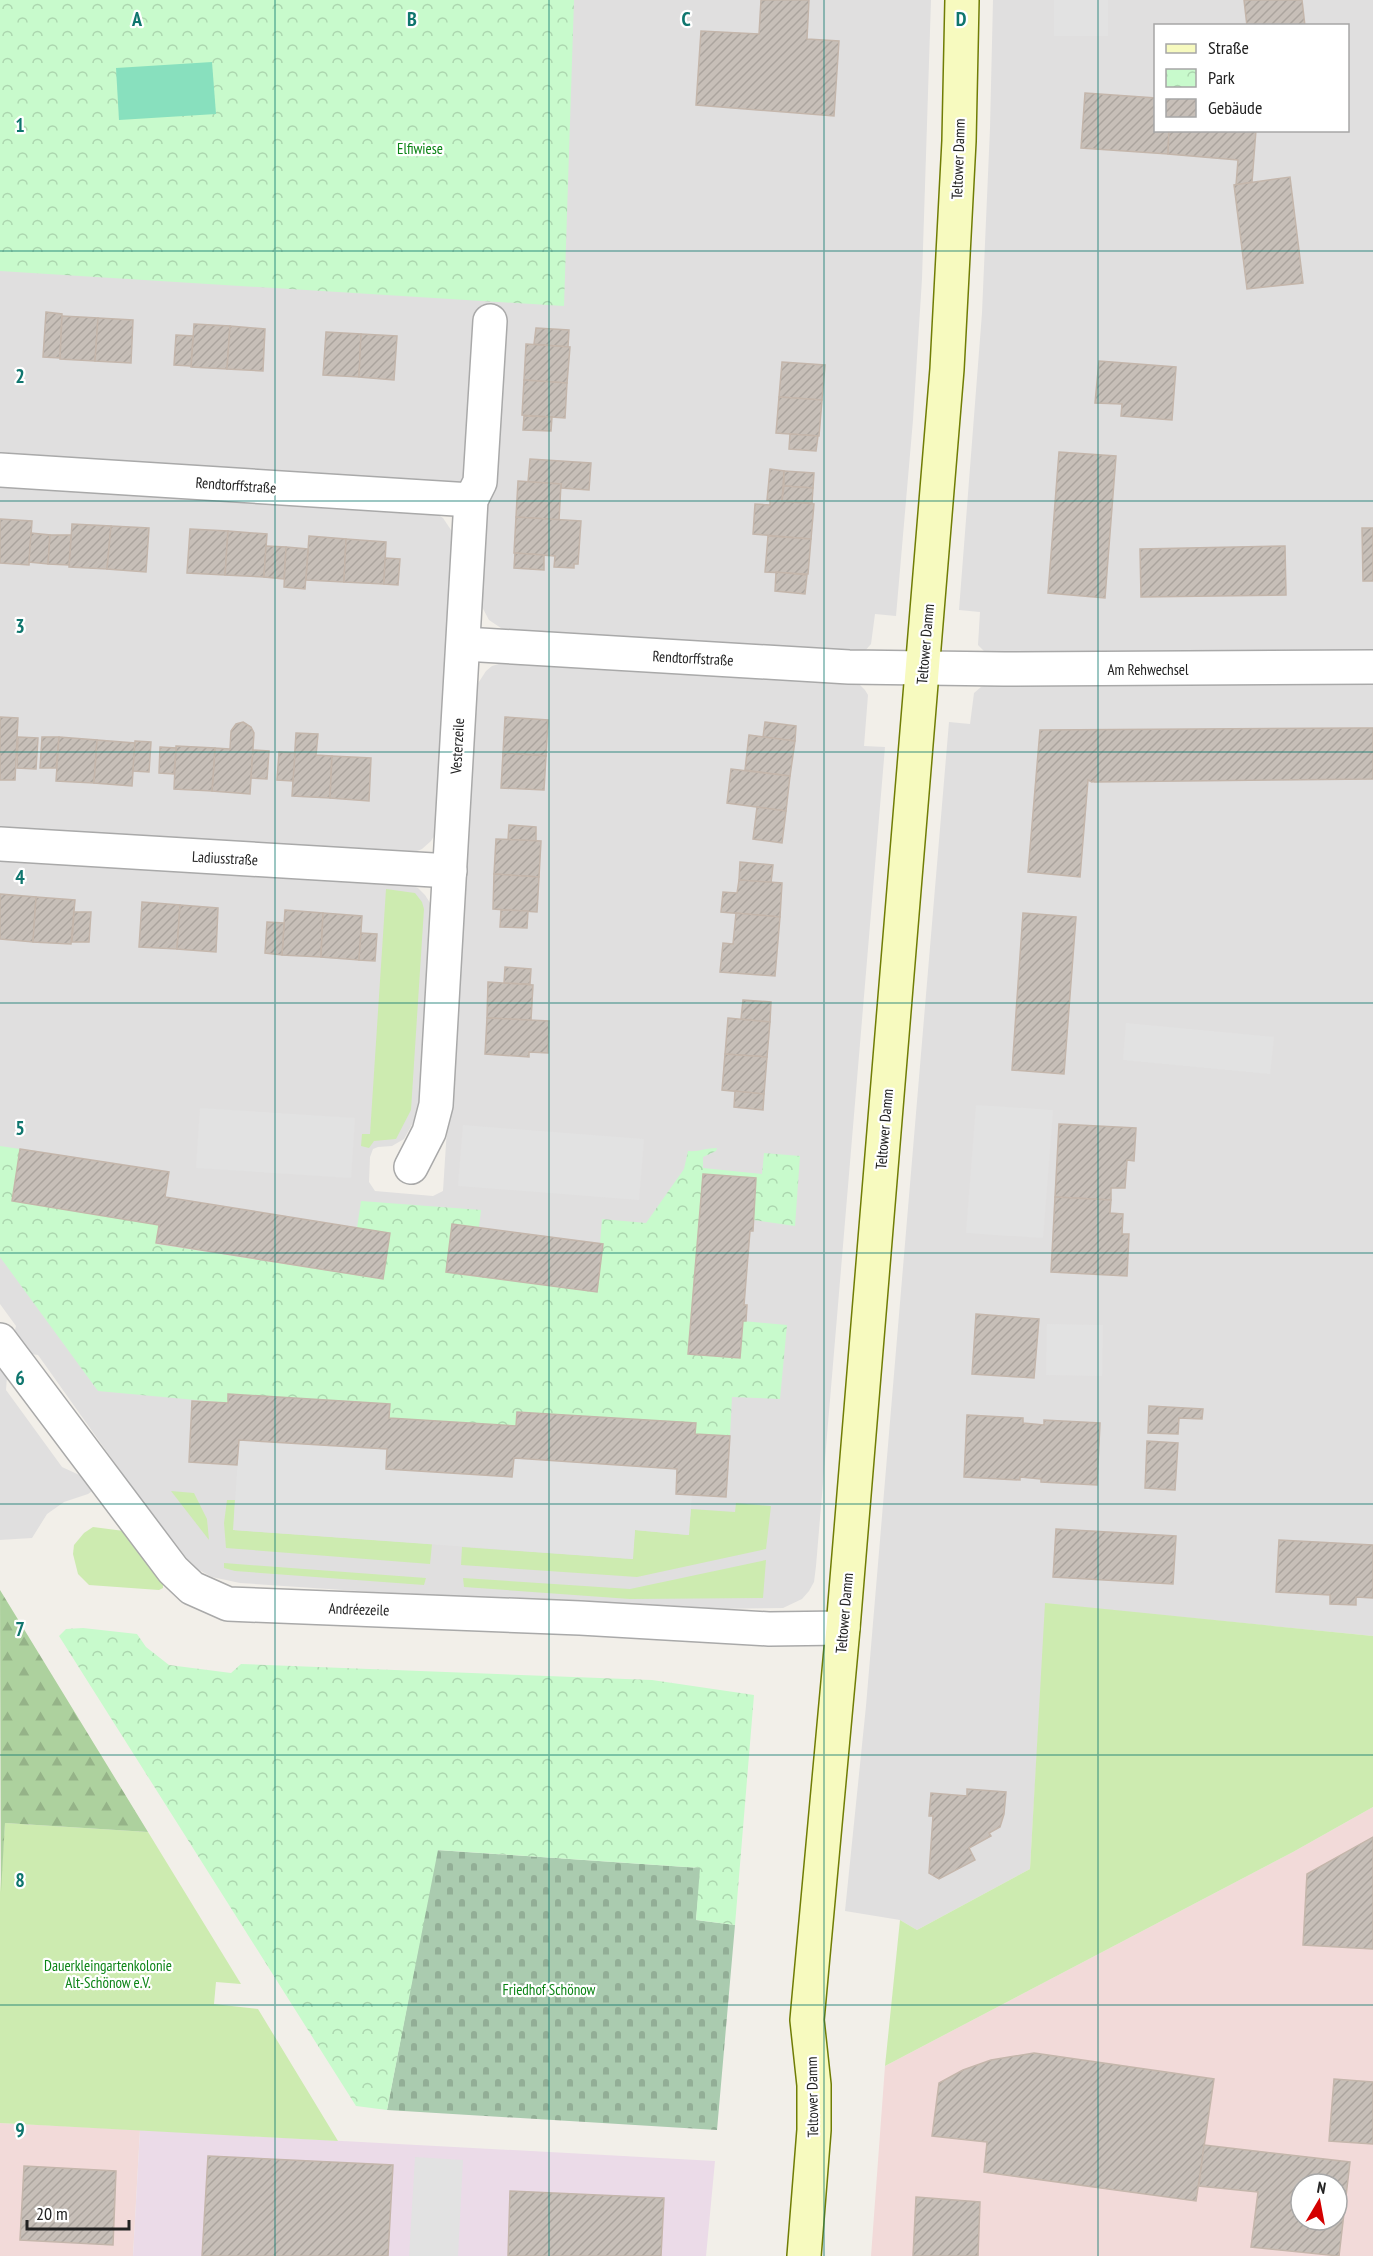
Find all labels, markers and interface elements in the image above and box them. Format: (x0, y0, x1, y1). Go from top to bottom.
text: A (131, 6, 143, 32)
text: B (407, 6, 417, 32)
text: C (681, 6, 691, 32)
text: D (956, 6, 967, 32)
legend (1154, 24, 1349, 132)
text: Straße (1208, 36, 1249, 59)
text: Park (1208, 66, 1235, 89)
text: Gebäude (1208, 96, 1262, 119)
text: 1 (15, 112, 25, 138)
street label: Teltower Damm (947, 118, 969, 200)
park label: Elfiwiese (397, 139, 443, 158)
text: 2 (15, 363, 25, 389)
street label: Rendtorffstraße (195, 473, 277, 497)
street label: Teltower Damm (912, 603, 938, 685)
text: 3 (15, 613, 25, 639)
street label: Rendtorffstraße (652, 646, 734, 670)
street label: Am Rehwechsel (1108, 660, 1189, 679)
street label: Vesterzeile (446, 717, 468, 776)
street label: Ladiusstraße (191, 847, 259, 869)
text: 4 (15, 864, 25, 890)
street label: Teltower Damm (871, 1088, 897, 1170)
text: 5 (15, 1115, 25, 1141)
text: 6 (15, 1365, 25, 1391)
street label: Teltower Damm (831, 1572, 857, 1654)
street label: Andréezeile (328, 1598, 390, 1620)
text: 7 (15, 1616, 25, 1642)
text: 8 (15, 1867, 25, 1893)
park label: Dauerkleingartenkolonie Alt-Schönow e.V. (44, 1956, 172, 1992)
park label: Friedhof Schönow (503, 1980, 596, 1999)
street label: Teltower Damm (802, 2056, 822, 2138)
text: 9 (15, 2117, 25, 2143)
north arrow (1289, 2172, 1349, 2232)
text: N (1316, 2177, 1328, 2198)
scale bar (27, 2193, 129, 2231)
text: 20 m (36, 2202, 68, 2225)

